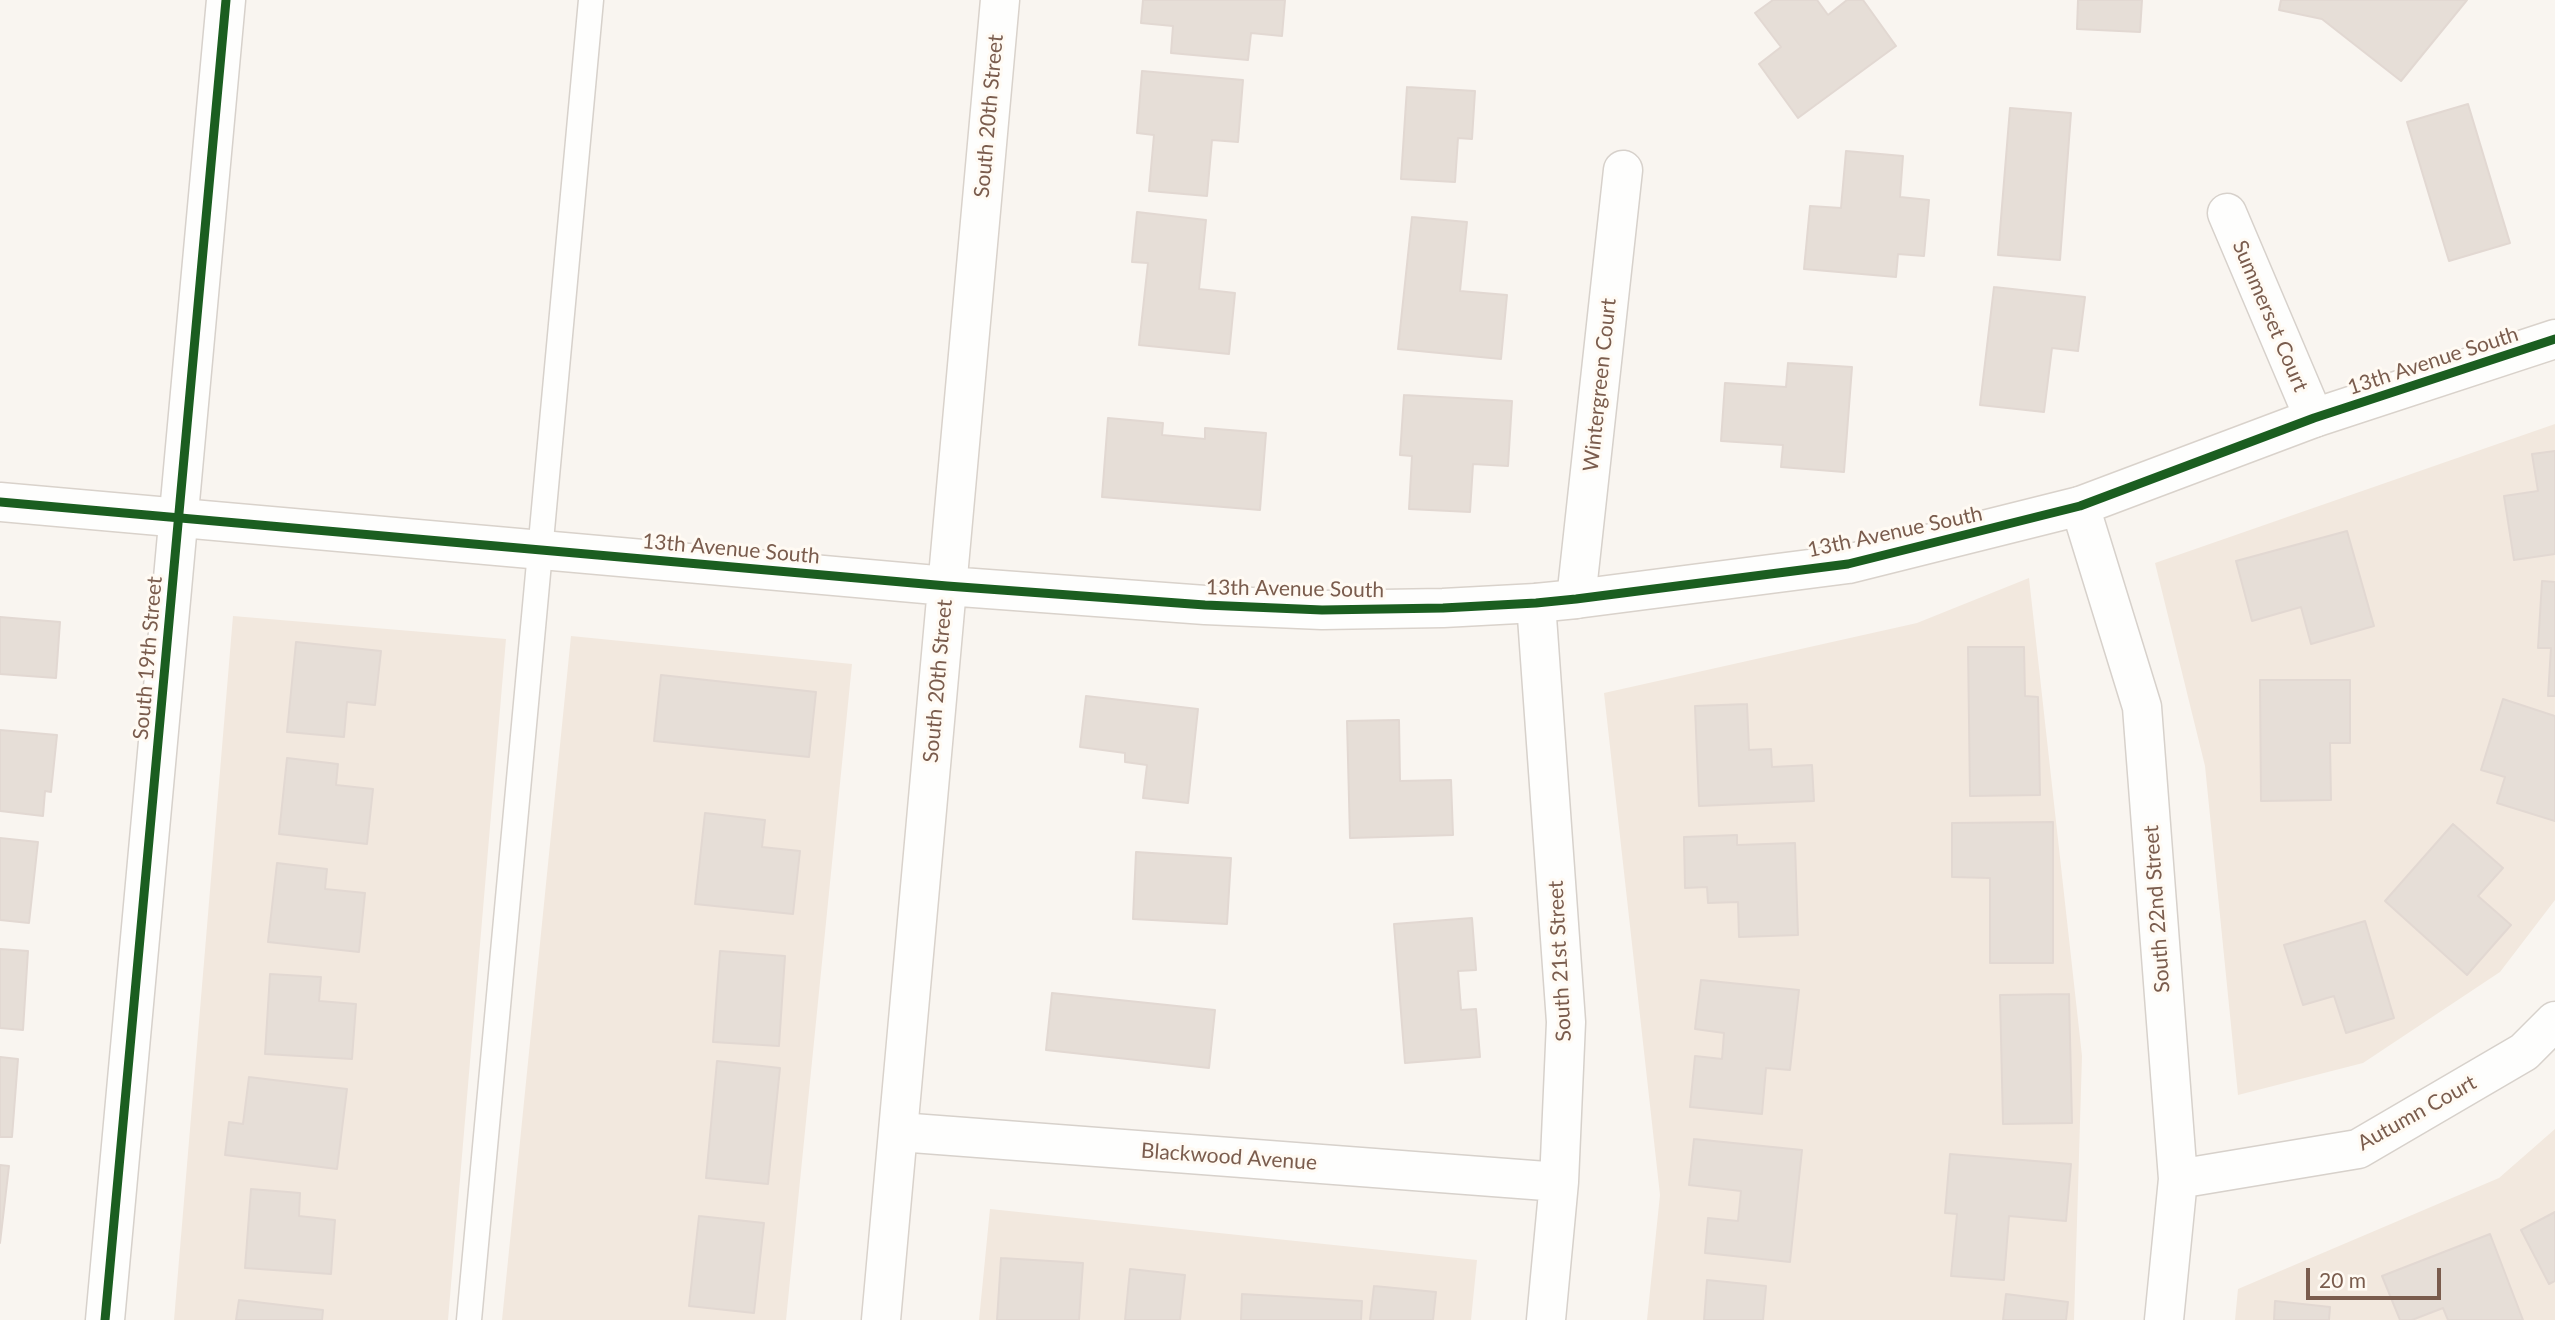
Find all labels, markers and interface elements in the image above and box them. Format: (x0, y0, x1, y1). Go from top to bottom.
street label: South 20th Street (969, 33, 1009, 199)
street label: Summerset Court (2227, 237, 2313, 395)
street label: Wintergreen Court (1578, 297, 1622, 473)
street label: 13th Avenue South (2344, 322, 2522, 400)
street label: 13th Avenue South (1805, 501, 1985, 563)
street label: 13th Avenue South (641, 529, 821, 569)
street label: South 19th Street (128, 575, 168, 741)
street label: 13th Avenue South (1206, 575, 1384, 603)
street label: South 20th Street (918, 598, 958, 764)
street label: South 22nd Street (2139, 824, 2175, 994)
street label: South 21st Street (1543, 880, 1577, 1042)
street label: Autumn Court (2353, 1070, 2481, 1156)
street label: Blackwood Avenue (1140, 1138, 1318, 1176)
scale bar (2310, 1254, 2445, 1298)
text: 20 m (2319, 1267, 2366, 1292)

